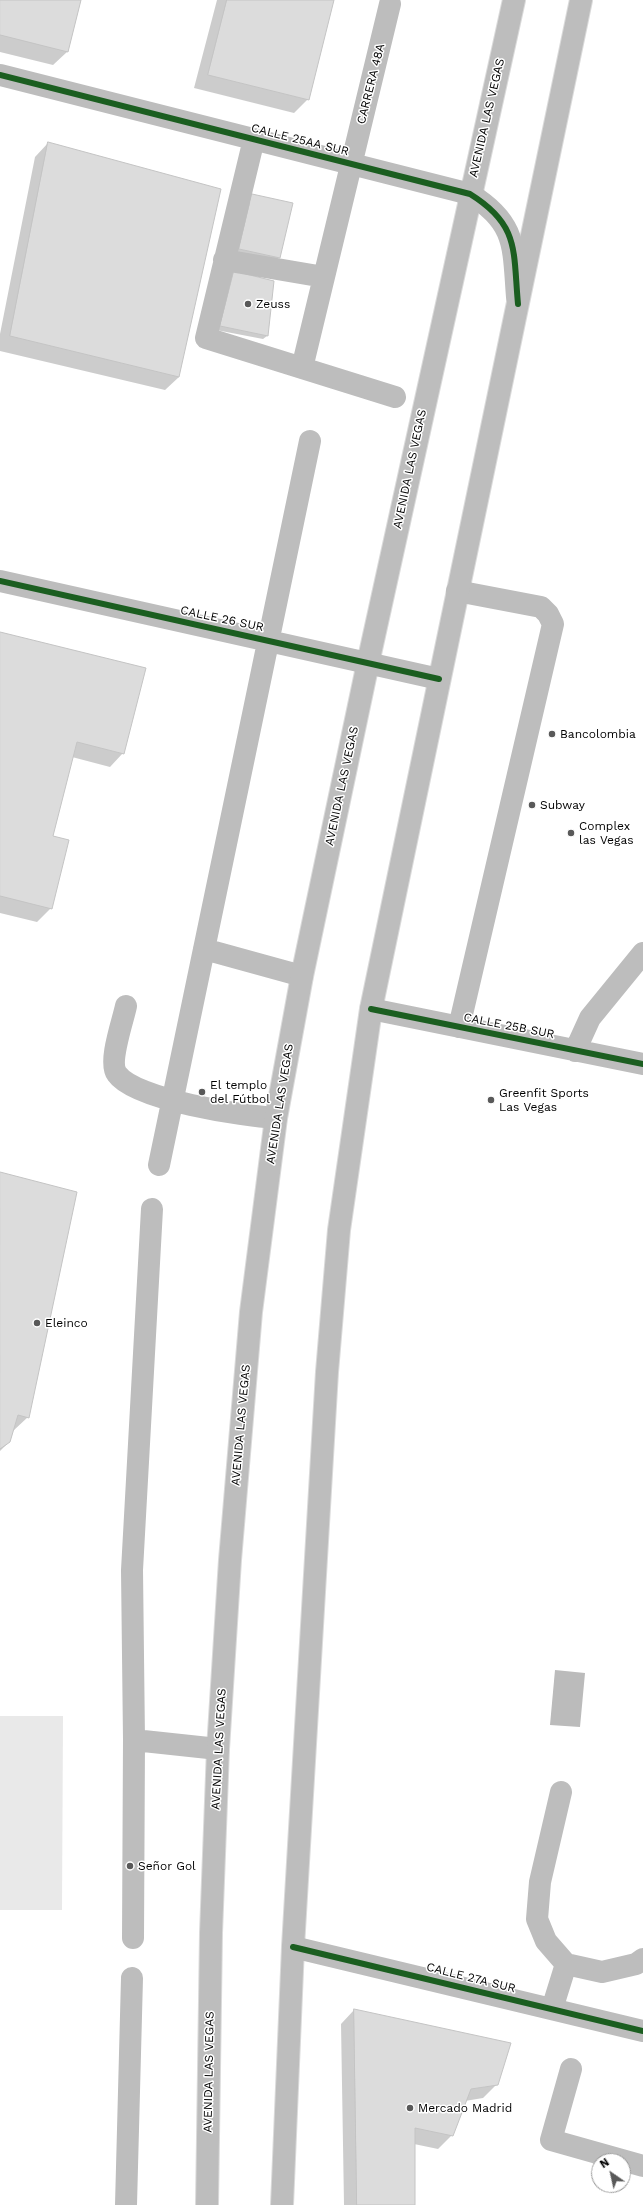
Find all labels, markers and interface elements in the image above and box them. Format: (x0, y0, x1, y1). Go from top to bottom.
street label: CARRERA 48A (354, 42, 388, 126)
street label: AVENIDA LAS VEGAS (466, 57, 508, 179)
street label: CALLE 25AA SUR (250, 121, 350, 159)
place label: Zeuss (256, 297, 290, 311)
marker: Zeuss (243, 299, 253, 309)
street label: AVENIDA LAS VEGAS (390, 408, 430, 530)
street label: CALLE 26 SUR (179, 603, 265, 635)
street label: AVENIDA LAS VEGAS (322, 725, 362, 847)
place label: Bancolombia (560, 727, 636, 741)
marker: Bancolombia (547, 729, 557, 739)
place label: Subway (540, 798, 585, 812)
marker: Subway (527, 800, 537, 810)
place label: Complex las Vegas (579, 819, 634, 847)
marker: Complex las Vegas (566, 828, 576, 838)
street label: CALLE 25B SUR (462, 1010, 556, 1042)
street label: AVENIDA LAS VEGAS (263, 1043, 297, 1165)
place label: El templo del Fútbol (210, 1078, 270, 1106)
place label: Greenfit Sports Las Vegas (499, 1086, 589, 1114)
marker: El templo del Fútbol (197, 1087, 207, 1097)
marker: Greenfit Sports Las Vegas (486, 1095, 496, 1105)
place label: Eleinco (45, 1316, 88, 1330)
marker: Eleinco (32, 1318, 42, 1328)
street label: AVENIDA LAS VEGAS (229, 1364, 253, 1486)
street label: AVENIDA LAS VEGAS (209, 1688, 229, 1810)
place label: Señor Gol (138, 1859, 196, 1873)
marker: Señor Gol (125, 1861, 135, 1871)
street label: CALLE 27A SUR (425, 1960, 517, 1996)
street label: AVENIDA LAS VEGAS (201, 2011, 217, 2133)
place label: Mercado Madrid (418, 2101, 512, 2115)
marker: Mercado Madrid (405, 2103, 415, 2113)
north arrow (591, 2153, 631, 2193)
text: N (598, 2156, 612, 2171)

